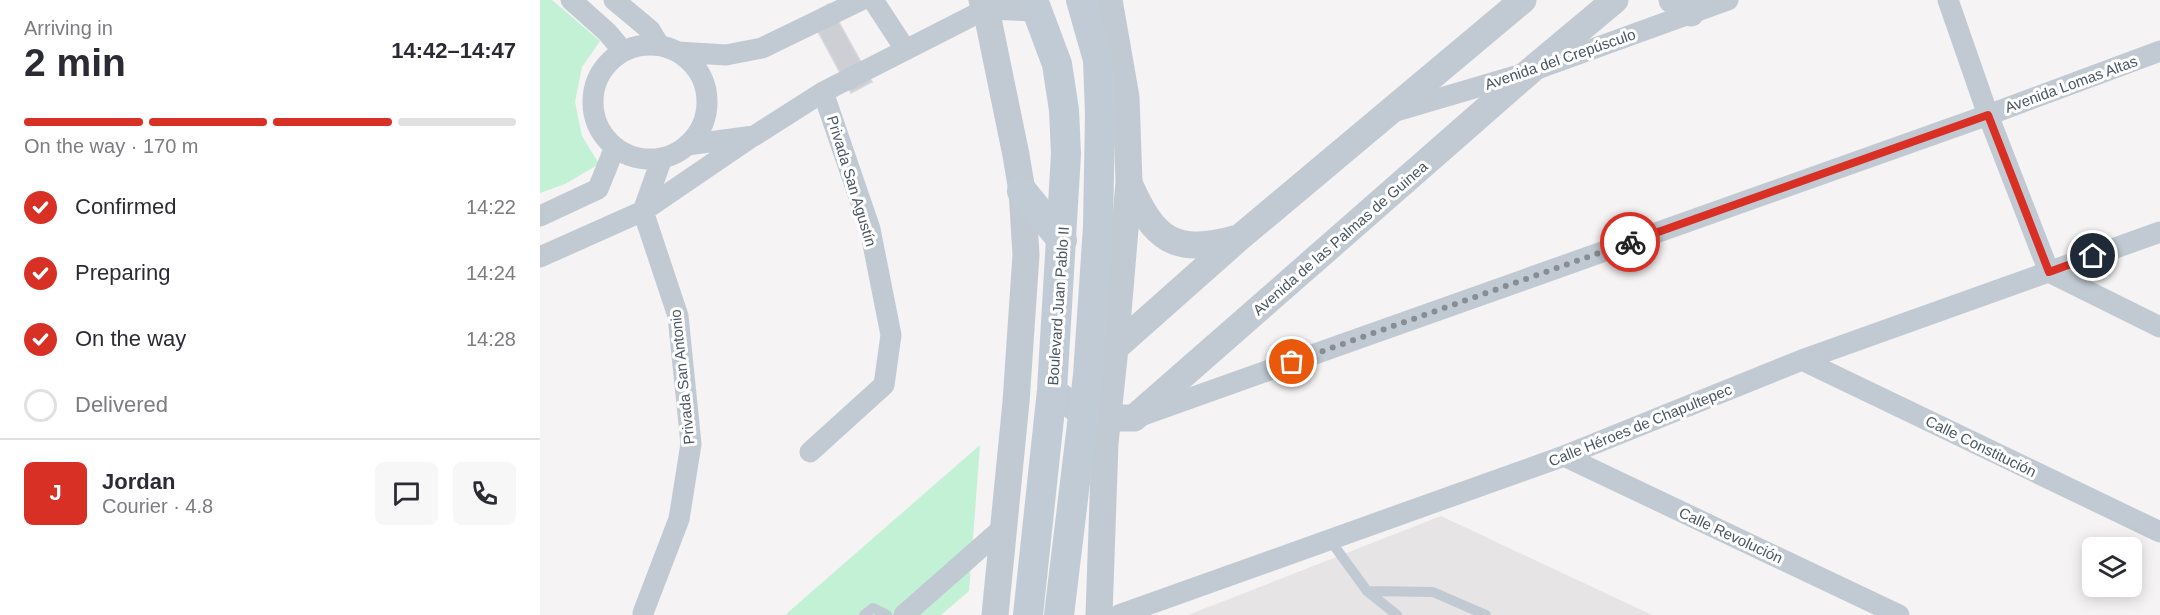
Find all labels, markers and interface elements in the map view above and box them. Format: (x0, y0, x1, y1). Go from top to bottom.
text: Arriving in (24, 17, 113, 39)
street label: Avenida del Crepúsculo (1482, 25, 1638, 93)
text: 14:42–14:47 (391, 38, 516, 63)
text: 2 min (24, 41, 126, 84)
street label: Avenida Lomas Altas (2002, 52, 2140, 116)
street label: Privada San Agustín (824, 114, 880, 248)
text: On the way · 170 m (24, 135, 199, 157)
street label: Avenida de las Palmas de Guinea (1249, 157, 1431, 318)
icon: check (24, 191, 57, 224)
text: Confirmed (75, 194, 176, 219)
text: 14:22 (466, 196, 516, 218)
courier (1600, 212, 1660, 272)
street label: Boulevard Juan Pablo II (1044, 226, 1072, 386)
icon: bike (1614, 226, 1647, 259)
pin (2067, 230, 2118, 281)
icon: home (2076, 239, 2109, 272)
icon: check (24, 257, 57, 290)
text: Preparing (75, 260, 170, 285)
text: 14:24 (466, 262, 516, 284)
street label: Privada San Antonio (666, 309, 698, 445)
icon: check (24, 323, 57, 356)
text: On the way (75, 326, 186, 351)
text: 14:28 (466, 328, 516, 350)
pin (1266, 336, 1317, 387)
icon: bag (1275, 345, 1308, 378)
street label: Calle Héroes de Chapultepec (1546, 380, 1734, 470)
text: Delivered (75, 392, 168, 417)
street label: Calle Constitución (1923, 412, 2039, 480)
button: chat (375, 462, 438, 525)
button: phone (453, 462, 516, 525)
text: Jordan (102, 469, 175, 494)
text: J (49, 480, 62, 505)
text: Courier · 4.8 (102, 495, 213, 517)
street label: Calle Revolución (1676, 504, 1786, 566)
map controls (2082, 537, 2142, 597)
button: layers (2082, 537, 2142, 597)

